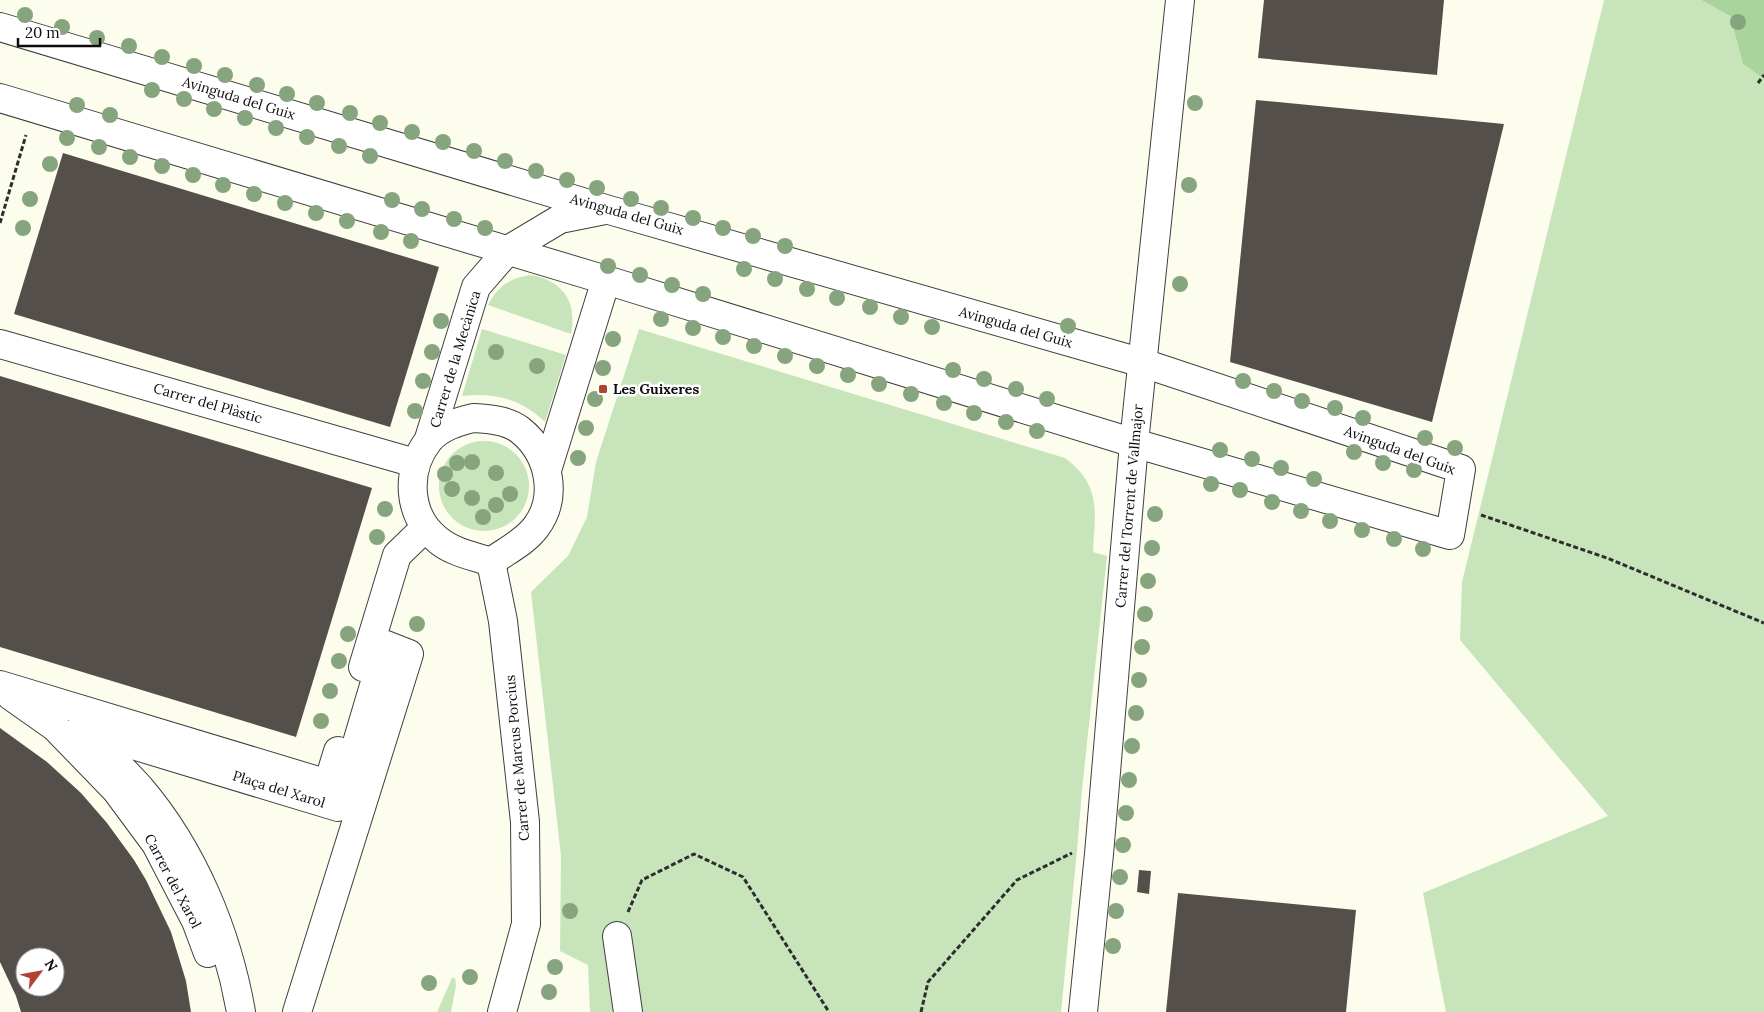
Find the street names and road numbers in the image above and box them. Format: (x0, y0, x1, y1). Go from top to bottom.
street label: Avinguda del Guix (179, 72, 298, 124)
street label: Avinguda del Guix (567, 189, 686, 239)
street label: Carrer de la Mecànica (426, 288, 484, 430)
street label: Avinguda del Guix (956, 302, 1075, 352)
street label: Carrer del Plàstic (151, 379, 265, 427)
street label: Carrer del Torrent de Vallmajor (1111, 403, 1147, 609)
street label: Avinguda del Guix (1341, 421, 1459, 479)
street label: Carrer de Marcus Porcius (501, 674, 533, 842)
street label: Plaça del Xarol (231, 766, 328, 812)
street label: Carrer del Xarol (141, 831, 206, 931)

